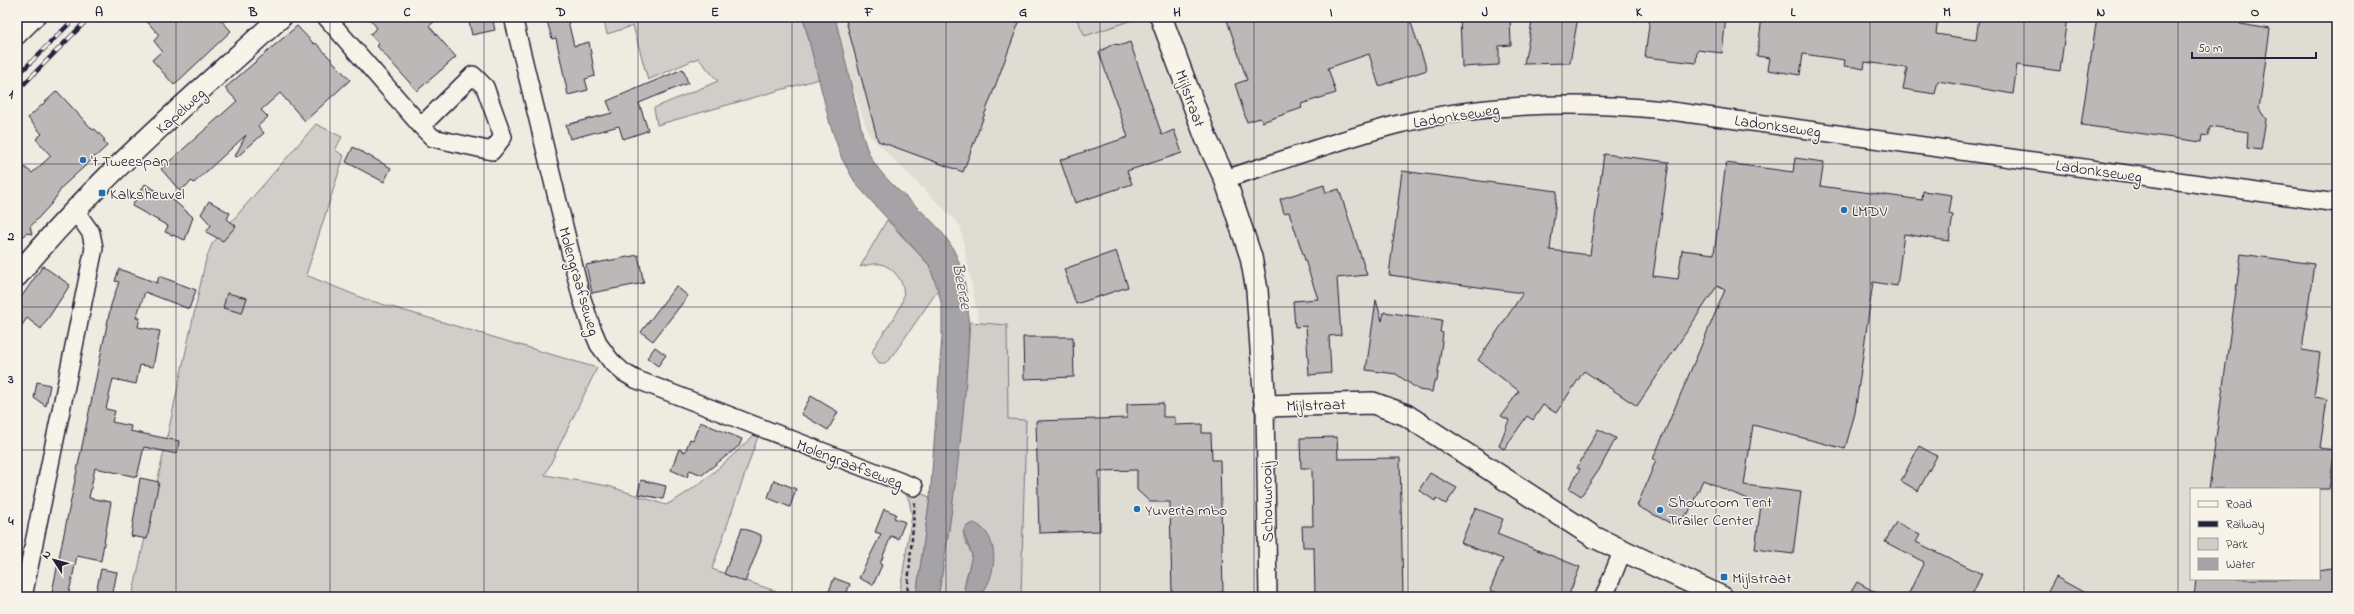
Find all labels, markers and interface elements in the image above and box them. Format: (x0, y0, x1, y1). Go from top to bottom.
text: A (95, 3, 103, 22)
text: B (248, 3, 258, 22)
text: C (403, 3, 411, 22)
text: D (555, 3, 566, 22)
text: E (711, 3, 719, 22)
text: F (864, 3, 874, 22)
text: G (1019, 3, 1027, 22)
text: H (1173, 3, 1181, 22)
text: I (1329, 3, 1333, 22)
text: J (1482, 3, 1488, 22)
text: K (1636, 3, 1643, 22)
text: L (1791, 3, 1797, 22)
text: M (1943, 3, 1951, 22)
text: N (2097, 3, 2106, 22)
text: O (2251, 3, 2260, 22)
scale bar (2192, 34, 2316, 60)
text: 50 m (2198, 40, 2222, 58)
street label: Mijlstraat (1168, 67, 1211, 131)
street label: Kapelweg (151, 83, 212, 140)
text: 1 (9, 85, 14, 104)
street label: Ladonkseweg (1411, 98, 1501, 136)
street label: Ladonkseweg (1733, 109, 1822, 145)
place label: 't Tweespan (91, 150, 169, 174)
street label: Ladonkseweg (2054, 154, 2143, 190)
marker: 't Tweespan (78, 155, 88, 165)
place label: Kalksheuvel (110, 183, 185, 207)
marker: Kalksheuvel (97, 188, 107, 198)
place label: LMDV (1852, 200, 1887, 224)
marker: LMDV (1839, 205, 1849, 215)
street label: Molengraafseweg (551, 224, 605, 339)
text: 2 (7, 227, 15, 246)
water label: Beerze (945, 261, 979, 313)
text: 3 (7, 370, 14, 389)
street label: Mijlstraat (1286, 393, 1347, 419)
street label: Molengraafseweg (793, 434, 906, 496)
street label: Schouwrooij (1255, 461, 1281, 542)
legend (2190, 488, 2320, 580)
place label: Showroom Tent Trailer Center (1668, 491, 1773, 533)
text: Road (2226, 496, 2252, 514)
place label: Yuverta mbo (1145, 499, 1227, 523)
marker: Yuverta mbo (1132, 504, 1142, 514)
marker: Showroom Tent Trailer Center (1655, 505, 1665, 515)
text: 4 (7, 512, 14, 531)
text: Railway (2226, 516, 2265, 535)
text: Park (2226, 536, 2248, 554)
north arrow (34, 540, 74, 580)
text: N (38, 547, 55, 562)
text: Water (2226, 556, 2255, 574)
place label: Mijlstraat (1732, 567, 1792, 591)
marker: Mijlstraat (1719, 572, 1729, 582)

